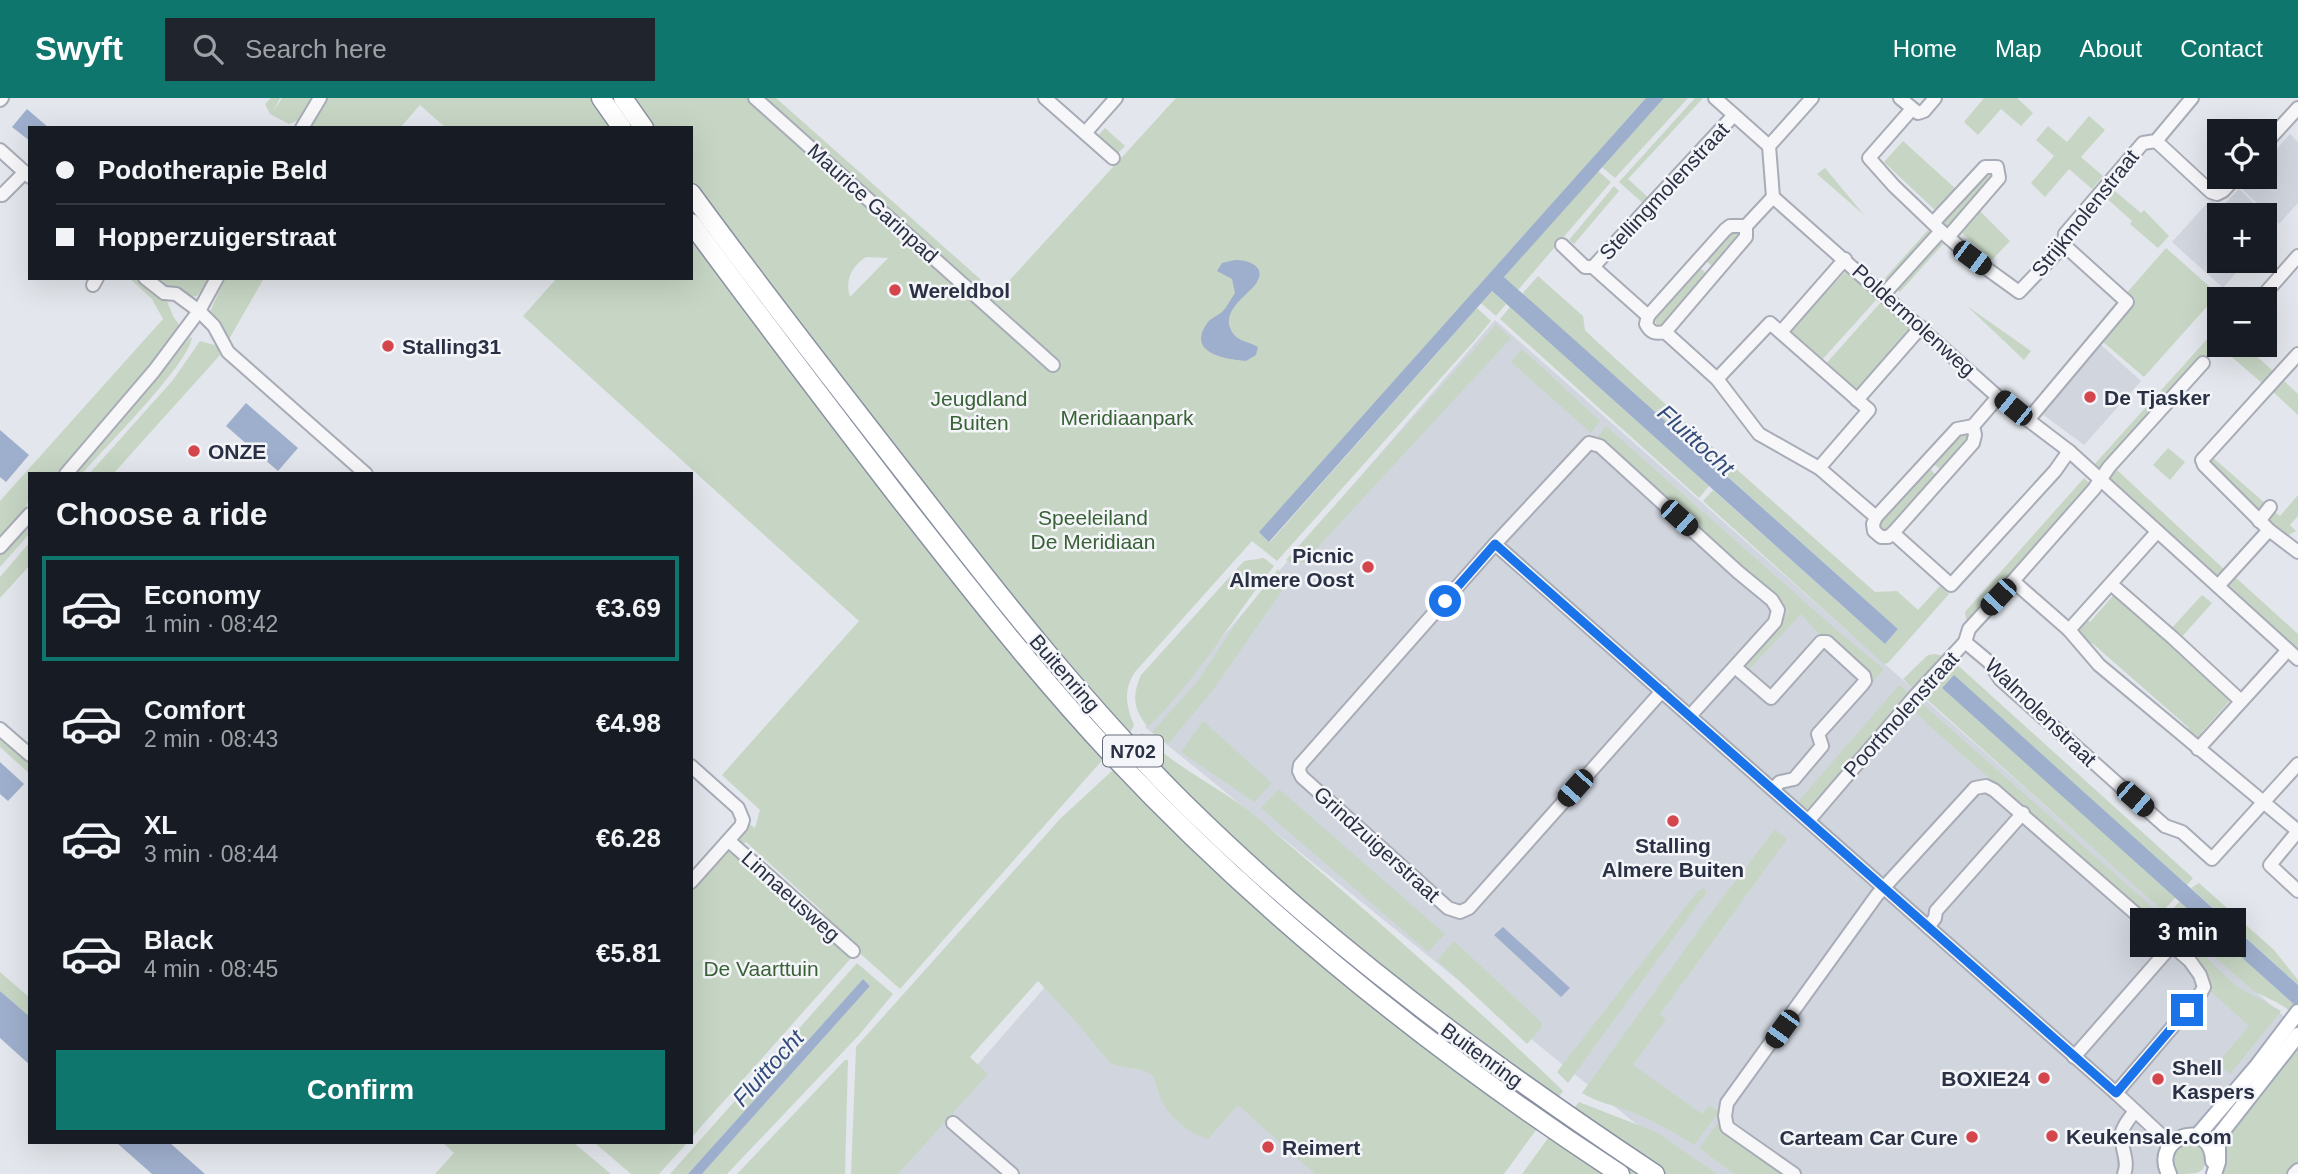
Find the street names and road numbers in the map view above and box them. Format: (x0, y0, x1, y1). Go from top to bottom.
street label: Stellingmolenstraat (1595, 118, 1733, 264)
street label: Maurice Garinpad (803, 139, 943, 267)
street label: Strijkmolenstraat (2027, 145, 2143, 281)
street label: Poldermolenweg (1848, 259, 1980, 381)
street label: Buitenring (1025, 630, 1105, 716)
street label: Poortmolenstraat (1839, 647, 1963, 781)
street label: Walmolenstraat (1981, 653, 2101, 771)
road number: N702 (1103, 736, 1163, 766)
street label: Grindzuigerstraat (1309, 782, 1445, 907)
street label: Linnaeusweg (737, 846, 845, 946)
street label: Buitenring (1437, 1018, 1527, 1092)

